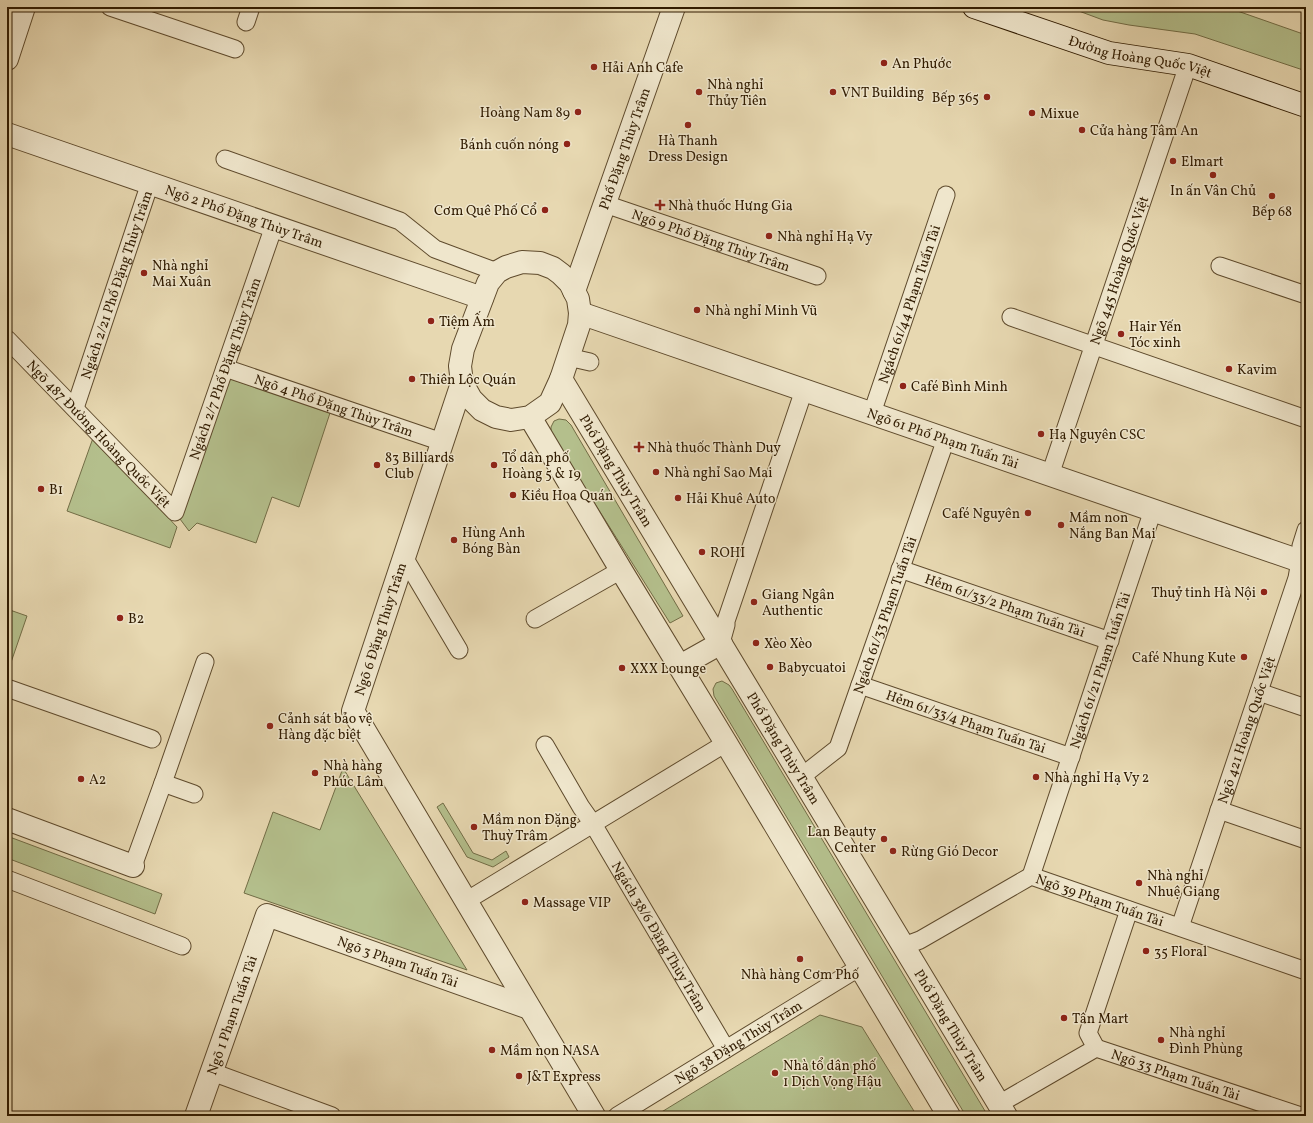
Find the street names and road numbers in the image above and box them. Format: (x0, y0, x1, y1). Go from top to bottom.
street label: Đường Hoàng Quốc Việt (1066, 32, 1214, 84)
street label: Phố Đặng Thùy Trâm (595, 86, 656, 213)
street label: Ngõ 2 Phố Đặng Thùy Trâm (162, 181, 325, 253)
street label: Ngách 2/21 Phố Đặng Thùy Trâm (77, 188, 158, 382)
street label: Ngõ 445 Hoàng Quốc Việt (1086, 194, 1154, 348)
street label: Ngõ 9 Phố Đặng Thùy Trâm (629, 206, 792, 277)
street label: Ngách 61/44 Phạm Tuấn Tài (875, 223, 946, 386)
street label: Ngách 2/7 Phố Đặng Thùy Trâm (186, 275, 266, 463)
street label: Ngõ 487 Đường Hoàng Quốc Việt (22, 357, 174, 513)
street label: Ngõ 4 Phố Đặng Thùy Trâm (251, 371, 415, 442)
street label: Ngõ 61 Phố Phạm Tuấn Tài (864, 405, 1021, 474)
street label: Phố Đặng Thùy Trâm (574, 412, 656, 531)
street label: Ngách 61/33 Phạm Tuấn Tài (850, 534, 922, 697)
street label: Ngõ 6 Đặng Thùy Trâm (351, 560, 412, 698)
street label: Hẻm 61/33/2 Phạm Tuấn Tài (922, 570, 1087, 643)
street label: Ngách 61/21 Phạm Tuấn Tài (1066, 590, 1136, 751)
street label: Ngõ 421 Hoàng Quốc Việt (1214, 654, 1281, 806)
street label: Hẻm 61/33/4 Phạm Tuấn Tài (883, 686, 1048, 759)
street label: Phố Đặng Thùy Trâm (741, 689, 824, 808)
street label: Ngách 38/6 Đặng Thùy Trâm (606, 858, 710, 1016)
street label: Ngõ 39 Phạm Tuấn Tài (1033, 870, 1166, 932)
street label: Ngõ 3 Phạm Tuấn Tài (334, 933, 461, 993)
street label: Ngõ 1 Phạm Tuấn Tài (203, 953, 263, 1078)
street label: Phố Đặng Thùy Trâm (909, 966, 991, 1086)
street label: Ngõ 38 Đặng Thùy Trâm (672, 997, 806, 1089)
street label: Ngõ 33 Phạm Tuấn Tài (1108, 1046, 1242, 1106)

